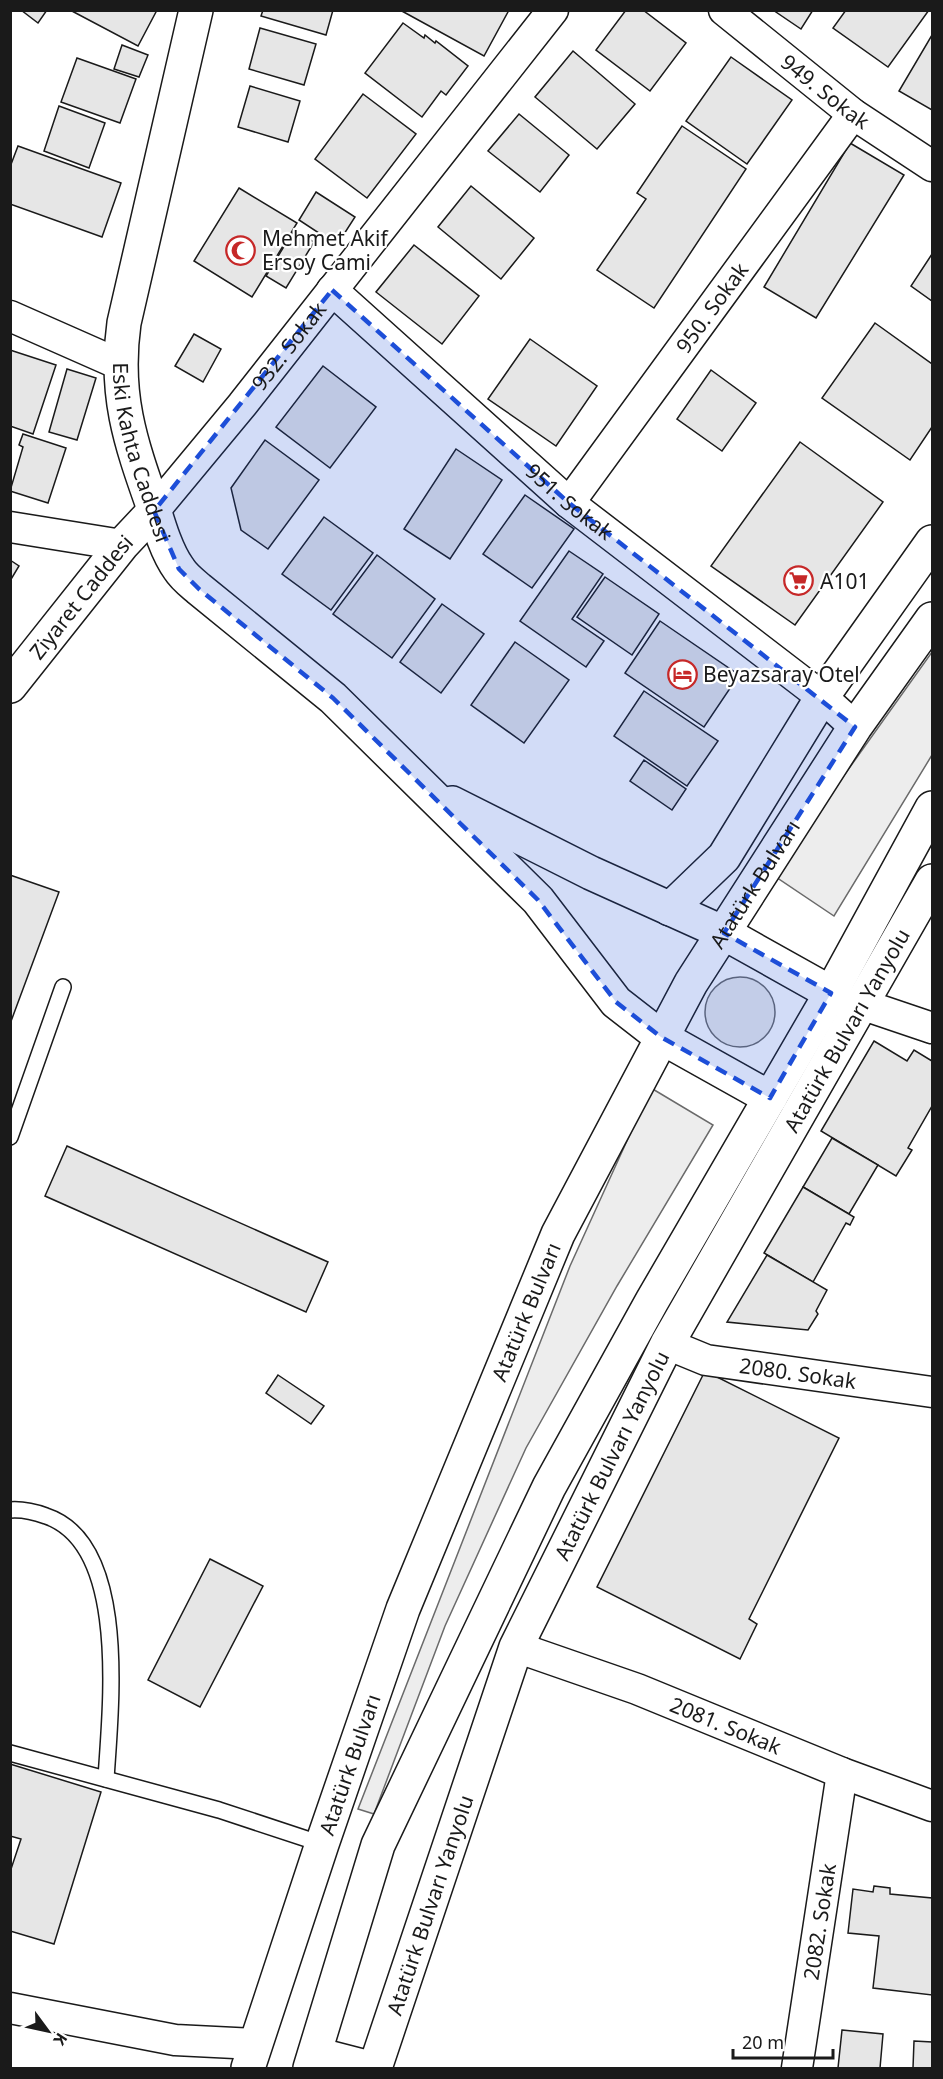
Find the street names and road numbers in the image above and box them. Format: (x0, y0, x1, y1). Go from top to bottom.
street label: 949. Sokak (775, 48, 876, 136)
street label: 950. Sokak (669, 256, 755, 358)
street label: 932. Sokak (245, 295, 333, 396)
street label: Eski Kahta Caddesi (107, 362, 178, 546)
street label: 951. Sokak (520, 457, 620, 546)
street label: Ziyaret Caddesi (23, 528, 139, 665)
street label: Atatürk Bulvarı (703, 814, 806, 953)
street label: Atatürk Bulvarı Yanyolu (777, 923, 916, 1137)
street label: Atatürk Bulvarı (485, 1238, 567, 1385)
street label: Atatürk Bulvarı Yanyolu (548, 1346, 675, 1565)
street label: 2080. Sokak (738, 1351, 859, 1395)
street label: Atatürk Bulvarı (312, 1690, 387, 1839)
street label: 2081. Sokak (666, 1690, 786, 1761)
street label: Atatürk Bulvarı Yanyolu (380, 1791, 479, 2019)
street label: 2082. Sokak (797, 1861, 842, 1982)

